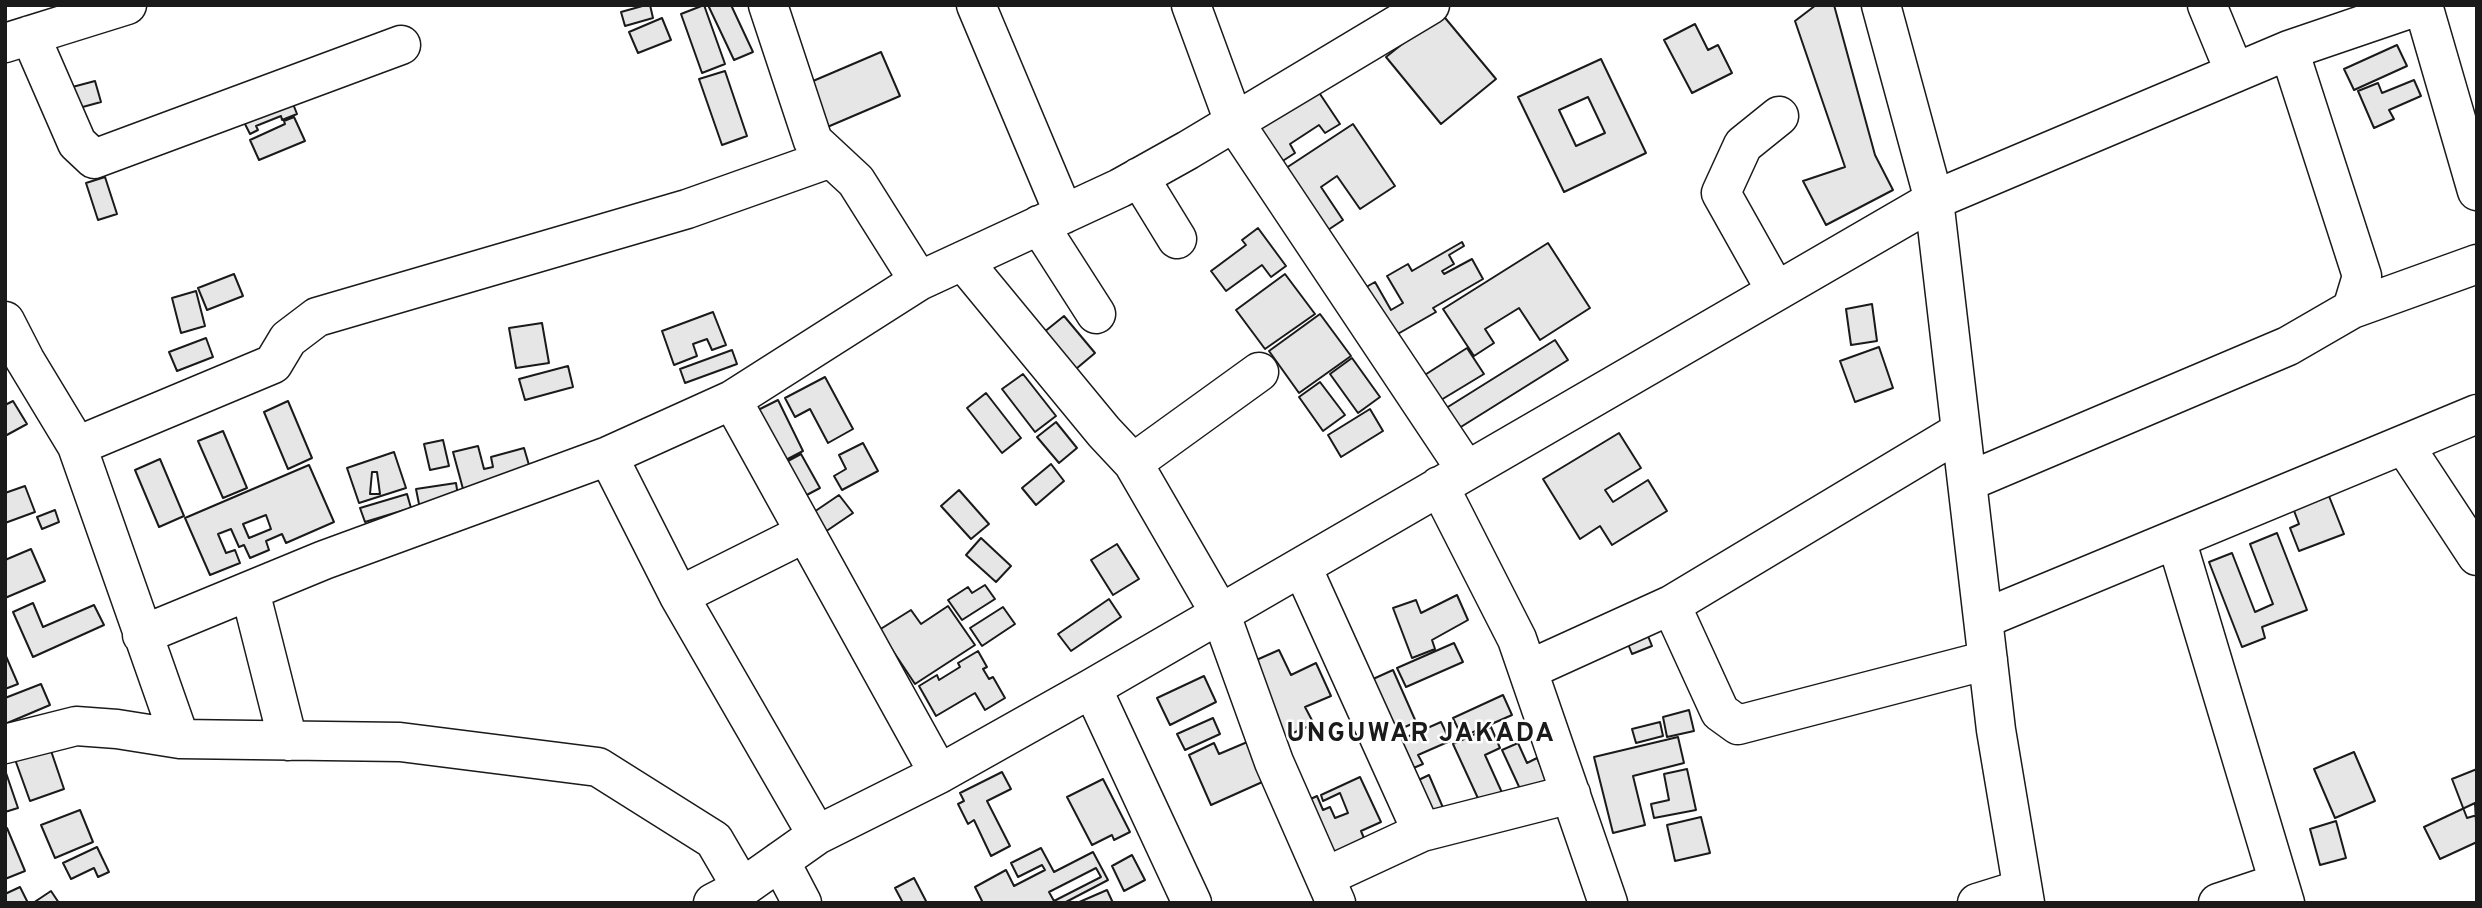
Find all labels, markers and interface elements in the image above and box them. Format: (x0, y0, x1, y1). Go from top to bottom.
district label: UNGUWAR JAKADA (1288, 720, 1554, 752)

